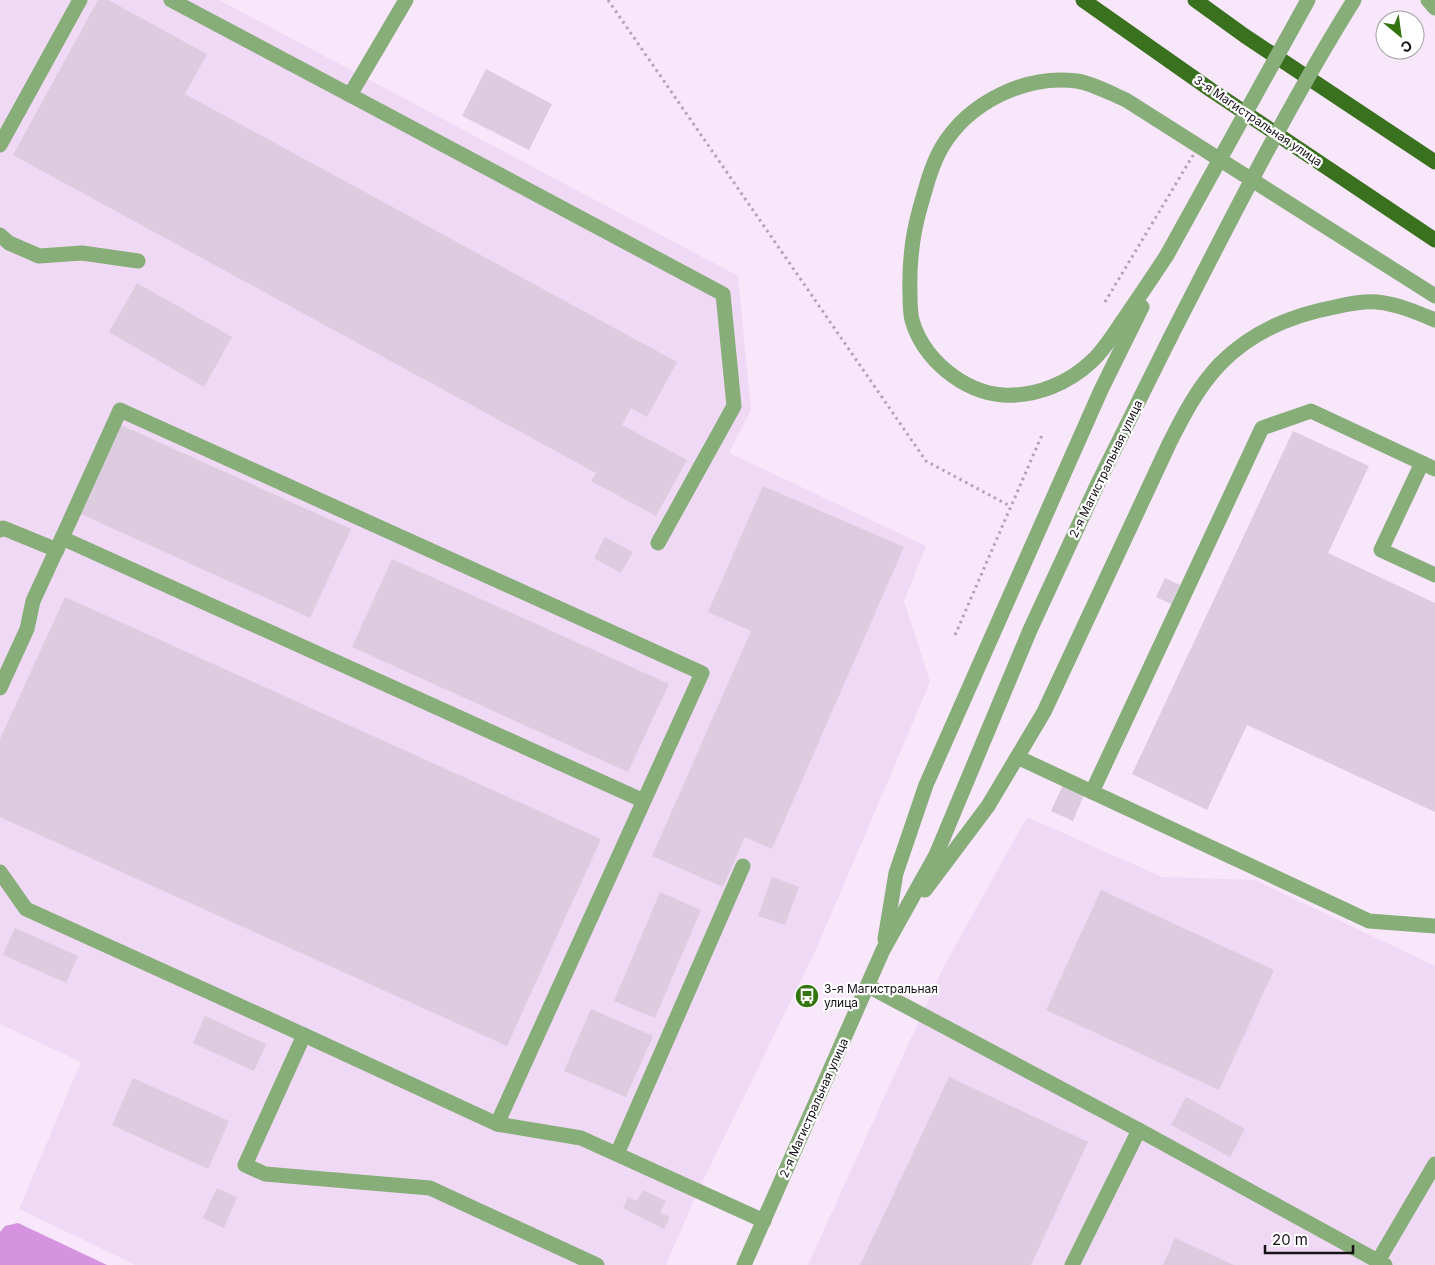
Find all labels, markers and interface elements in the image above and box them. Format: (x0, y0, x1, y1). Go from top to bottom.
north arrow (1375, 10, 1425, 60)
text: С (1398, 37, 1415, 57)
street label: 3-я Магистральная улица (1191, 72, 1325, 169)
street label: 2-я Магистральная улица (1066, 397, 1145, 540)
place label: 3-я Магистральная улица (824, 981, 938, 1010)
bus stop icon: 3-я Магистральная улица (794, 983, 820, 1009)
street label: 2-я Магистральная улица (776, 1036, 851, 1180)
scale bar (1265, 1222, 1352, 1254)
text: 20 m (1272, 1230, 1308, 1249)

